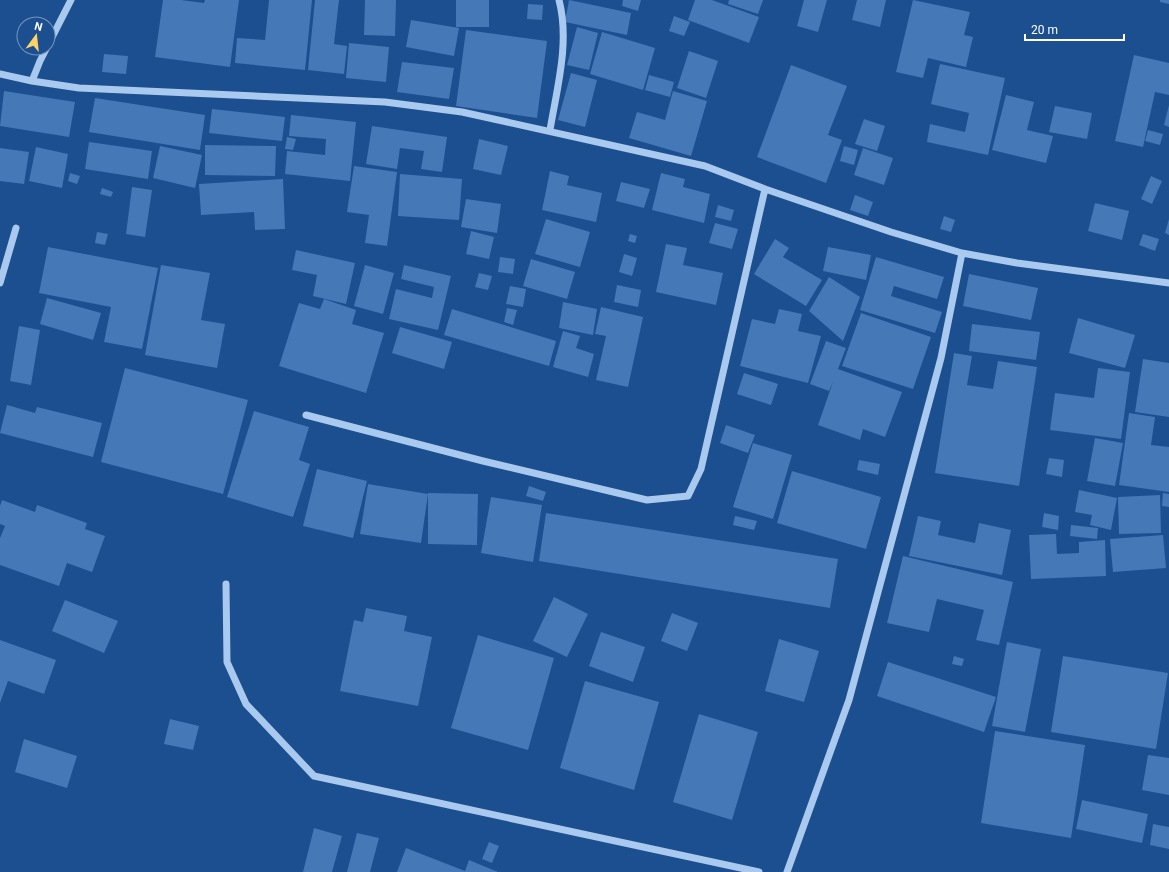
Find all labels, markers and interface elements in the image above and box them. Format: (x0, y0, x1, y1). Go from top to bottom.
north arrow (16, 16, 56, 56)
scale bar (1025, 16, 1124, 42)
text: N (33, 20, 44, 34)
text: 20 m (1031, 23, 1058, 37)

